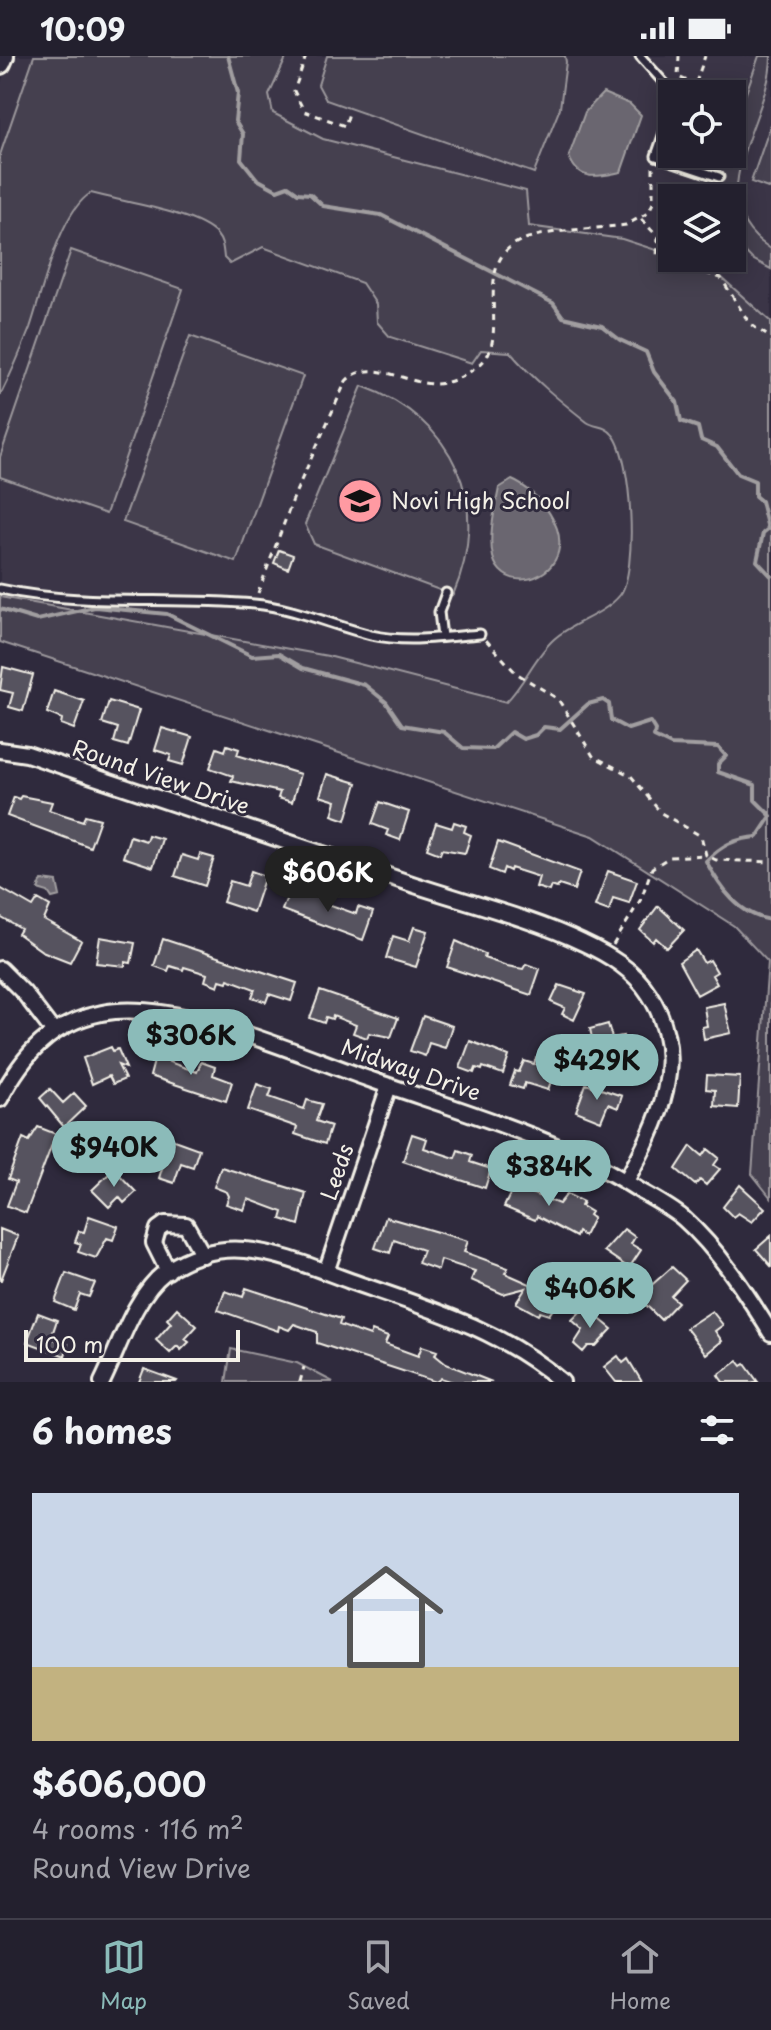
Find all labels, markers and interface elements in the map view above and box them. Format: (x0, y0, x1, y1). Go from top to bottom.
text: 10:09 (40, 6, 126, 51)
map controls (658, 80, 746, 272)
button: locate (658, 80, 746, 168)
button: layers (658, 184, 746, 272)
school or university icon: Novi High School (336, 477, 384, 525)
place label: Novi High School (391, 483, 571, 516)
street label: Round View Drive (69, 730, 254, 821)
pin: $606K (272, 846, 384, 914)
text: $606K (282, 852, 374, 891)
pin: $306K (135, 1009, 247, 1077)
text: $306K (146, 1015, 236, 1054)
street label: Midway Drive (337, 1029, 486, 1108)
pin: $429K (541, 1034, 653, 1102)
text: $429K (554, 1040, 641, 1079)
pin: $940K (58, 1121, 170, 1189)
text: $940K (70, 1127, 158, 1166)
street label: Leeds (311, 1139, 361, 1204)
pin: $384K (493, 1140, 605, 1208)
text: $384K (506, 1146, 592, 1185)
pin: $406K (534, 1262, 646, 1330)
text: $406K (544, 1268, 636, 1307)
scale bar (24, 1326, 240, 1362)
text: 100 m (36, 1327, 103, 1360)
text: 6 homes (32, 1404, 172, 1456)
icon: filters (695, 1408, 739, 1452)
icon: home (314, 1545, 458, 1689)
text: $606,000 (32, 1757, 206, 1809)
text: 4 rooms · 116 m² (32, 1809, 244, 1848)
text: Round View Drive (32, 1848, 251, 1887)
tab: Map (100, 1935, 147, 2016)
tab: Saved (347, 1935, 410, 2016)
tab: Home (610, 1935, 671, 2016)

